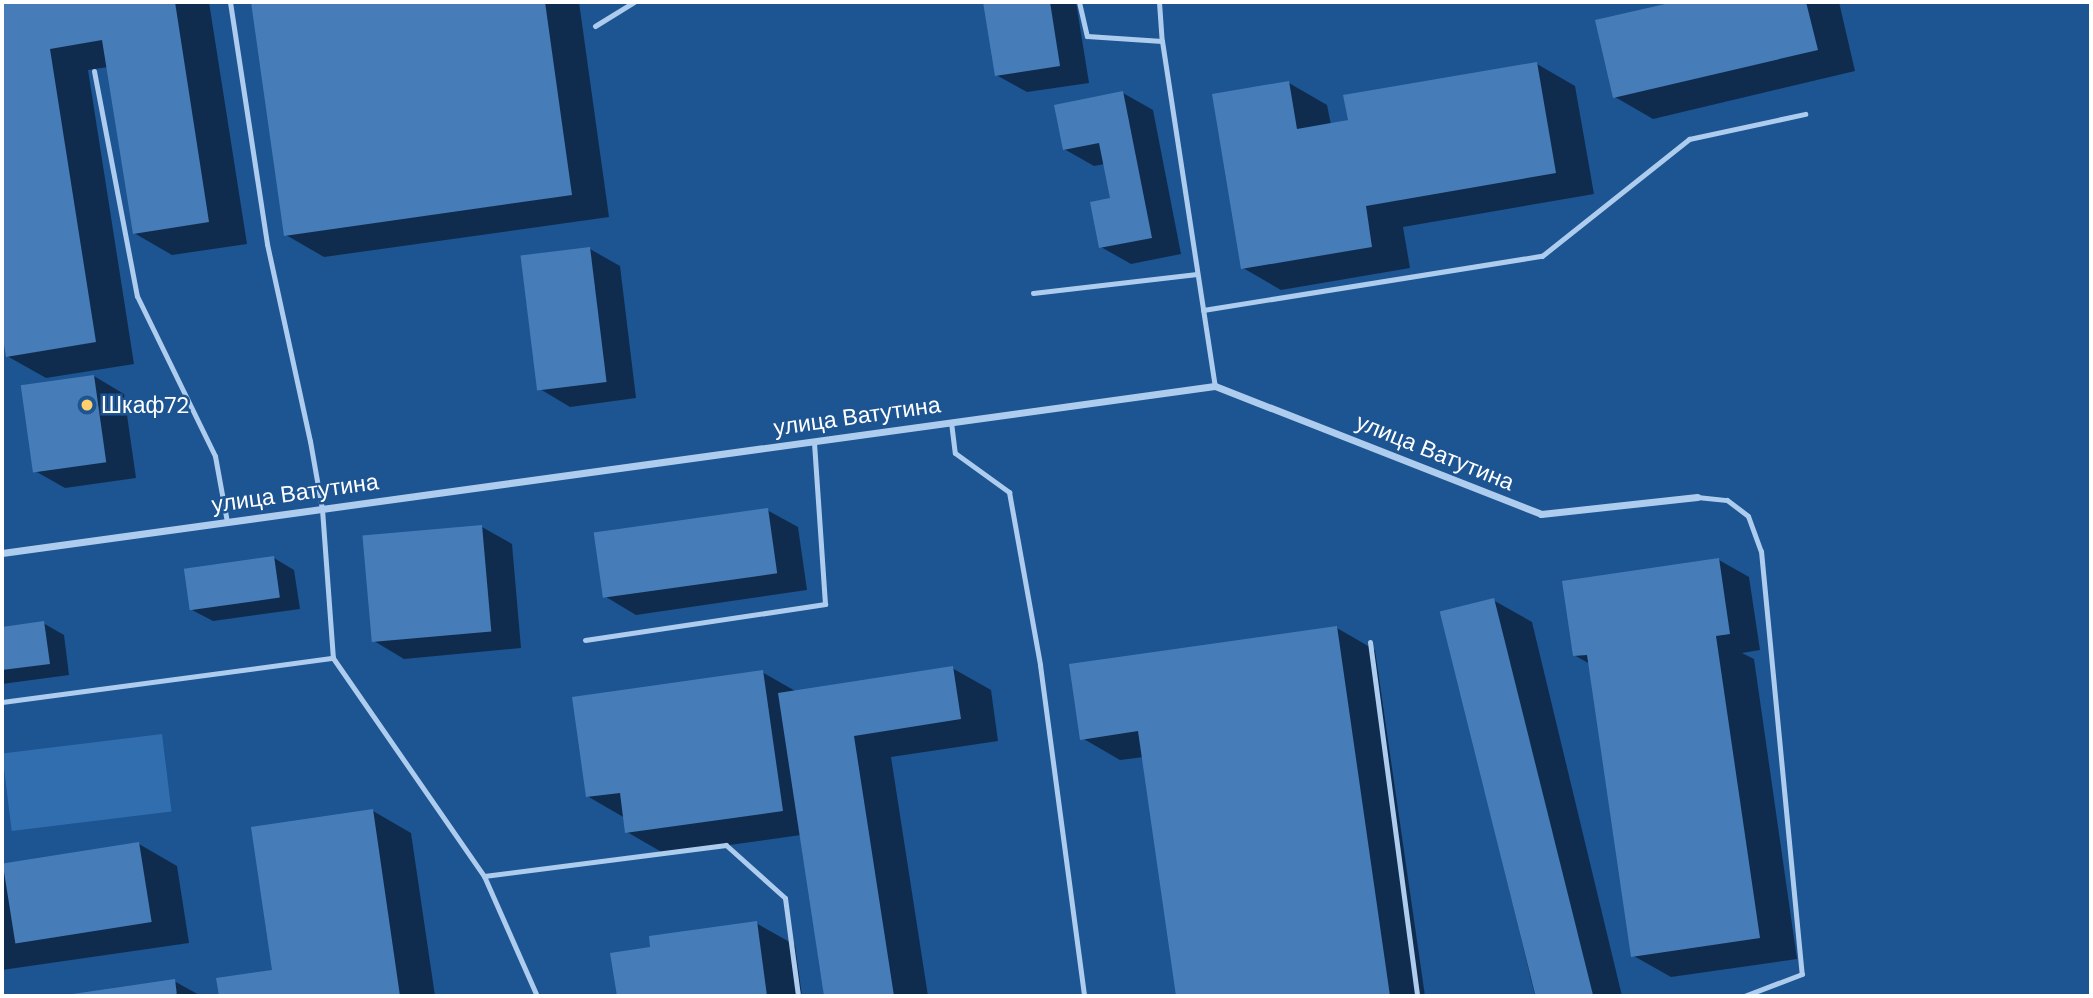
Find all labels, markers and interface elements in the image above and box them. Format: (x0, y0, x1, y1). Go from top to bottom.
place label: Шкаф72 (101, 391, 189, 419)
street label: улица Ватутина (772, 391, 942, 441)
marker: Шкаф72 (79, 397, 95, 413)
street label: улица Ватутина (1352, 408, 1518, 496)
street label: улица Ватутина (210, 468, 380, 518)

